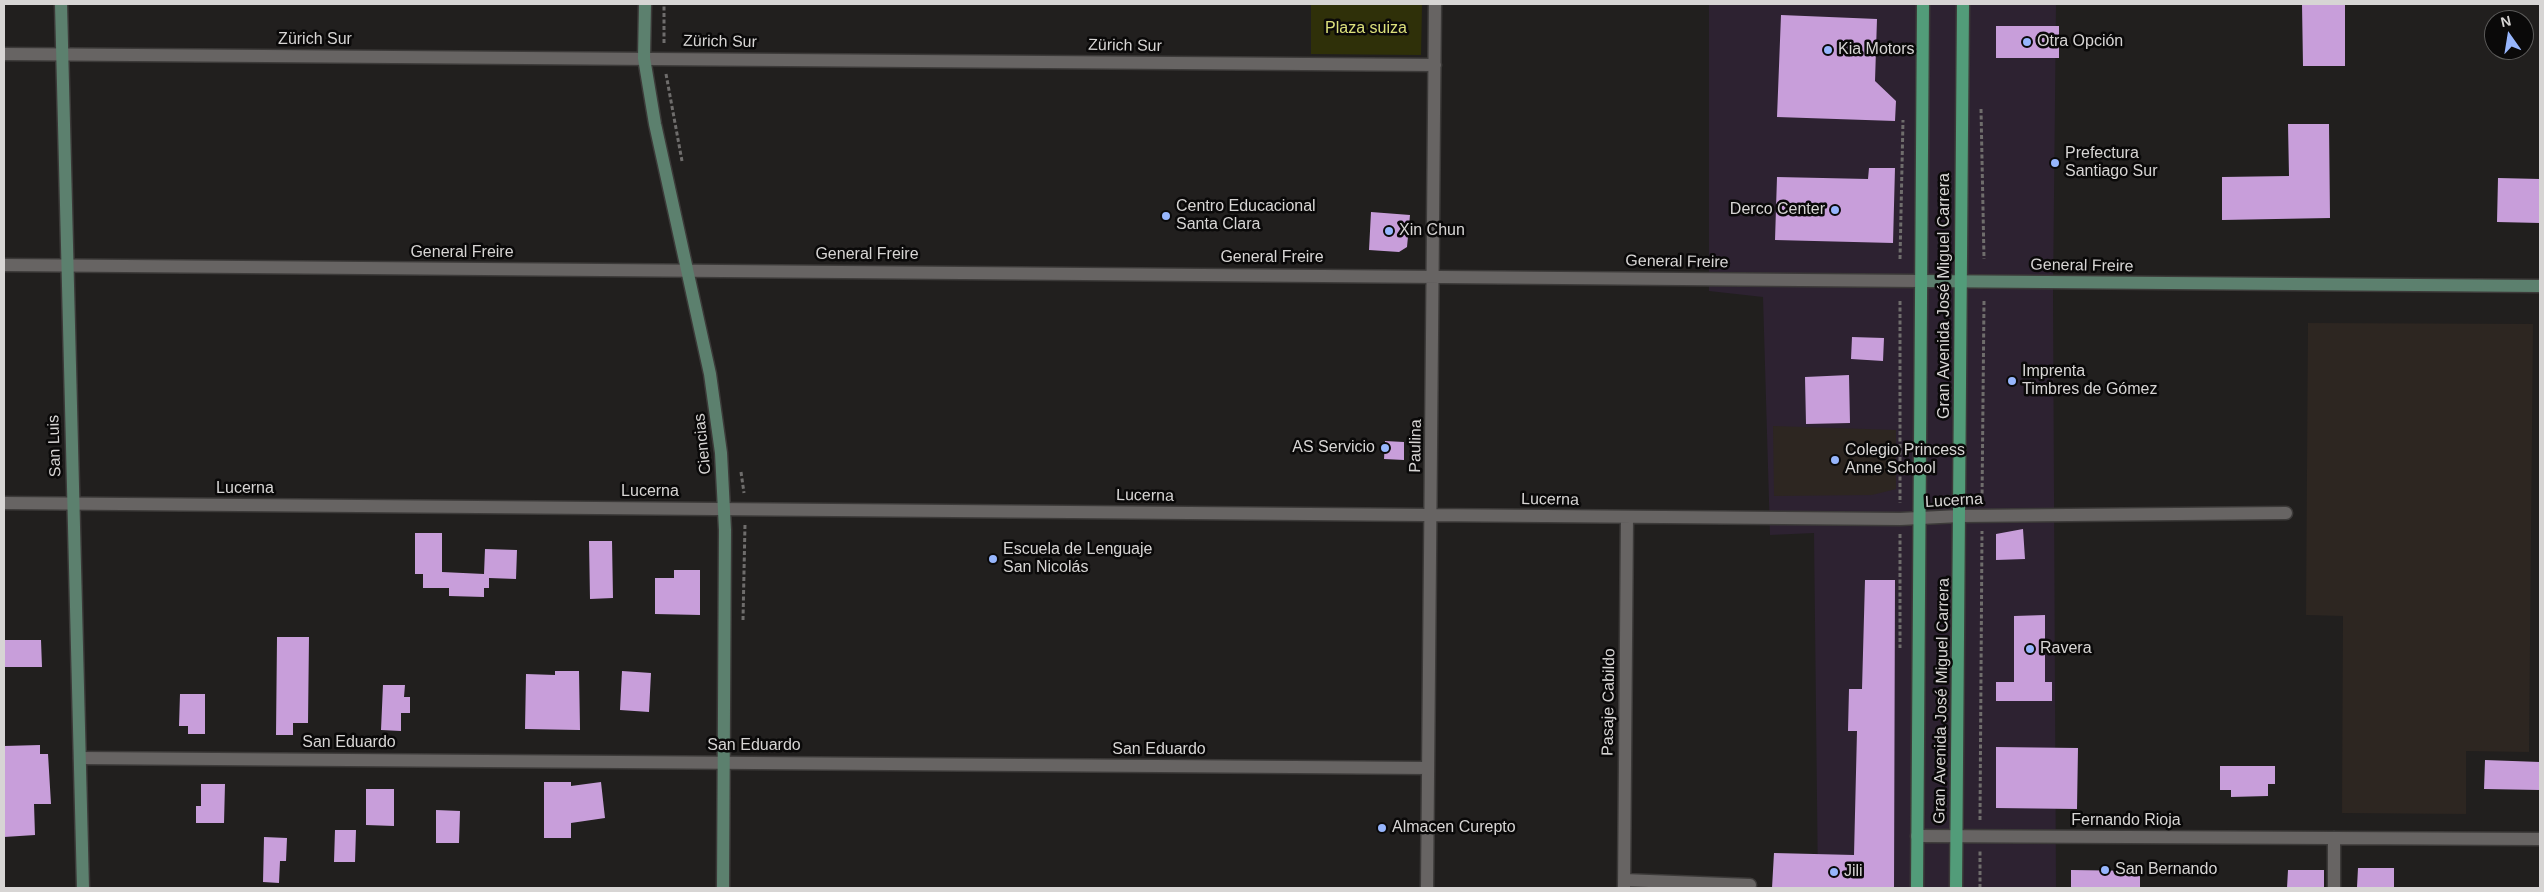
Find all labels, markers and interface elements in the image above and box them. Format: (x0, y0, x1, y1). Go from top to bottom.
north arrow (2484, 10, 2534, 60)
text: N (2499, 12, 2513, 30)
park label: Plaza suiza (1325, 19, 1407, 39)
street label: Zürich Sur (278, 30, 352, 50)
street label: Zürich Sur (683, 32, 757, 52)
place label: Otra Opción (2037, 32, 2123, 52)
street label: Zürich Sur (1088, 36, 1162, 56)
marker: Otra Opción (2021, 36, 2033, 48)
place label: Kia Motors (1838, 40, 1914, 60)
marker: Kia Motors (1822, 44, 1834, 56)
place label: Prefectura Santiago Sur (2065, 144, 2158, 182)
marker: Prefectura Santiago Sur (2049, 157, 2061, 169)
street label: Gran Avenida José Miguel Carrera (1935, 173, 1955, 419)
place label: Centro Educacional Santa Clara (1176, 197, 1316, 235)
place label: Derco Center (1730, 200, 1825, 220)
marker: Derco Center (1829, 204, 1841, 216)
marker: Centro Educacional Santa Clara (1160, 210, 1172, 222)
place label: Xin Chun (1399, 221, 1465, 241)
marker: Xin Chun (1383, 225, 1395, 237)
street label: General Freire (410, 243, 514, 263)
street label: General Freire (815, 245, 919, 265)
street label: General Freire (1220, 248, 1324, 268)
street label: General Freire (1625, 252, 1729, 272)
street label: General Freire (2030, 256, 2134, 276)
place label: Imprenta Timbres de Gómez (2022, 362, 2157, 400)
marker: Imprenta Timbres de Gómez (2006, 375, 2018, 387)
street label: Ciencias (690, 412, 716, 476)
street label: San Luis (44, 415, 66, 477)
street label: Paulina (1406, 419, 1426, 473)
place label: AS Servicio (1292, 438, 1375, 458)
place label: Colegio Princess Anne School (1845, 441, 1965, 479)
marker: AS Servicio (1379, 442, 1391, 454)
marker: Colegio Princess Anne School (1829, 454, 1841, 466)
street label: Lucerna (216, 479, 274, 499)
street label: Lucerna (621, 482, 679, 502)
street label: Lucerna (1116, 486, 1174, 506)
street label: Lucerna (1521, 490, 1579, 510)
street label: Lucerna (1925, 490, 1983, 512)
place label: Escuela de Lenguaje San Nicolás (1003, 540, 1152, 578)
marker: Escuela de Lenguaje San Nicolás (987, 553, 999, 565)
street label: Gran Avenida José Miguel Carrera (1930, 578, 1954, 824)
place label: Ravera (2040, 639, 2092, 659)
marker: Ravera (2024, 643, 2036, 655)
street label: Pasaje Cabildo (1598, 648, 1620, 756)
street label: San Eduardo (302, 733, 396, 753)
street label: San Eduardo (707, 736, 801, 756)
street label: San Eduardo (1112, 740, 1206, 760)
street label: Fernando Rioja (2071, 811, 2181, 831)
place label: Almacen Curepto (1392, 818, 1516, 838)
marker: Almacen Curepto (1376, 822, 1388, 834)
place label: San Bernando (2115, 860, 2217, 880)
place label: Jili (1844, 862, 1863, 882)
marker: San Bernando (2099, 864, 2111, 876)
marker: Jili (1828, 866, 1840, 878)

